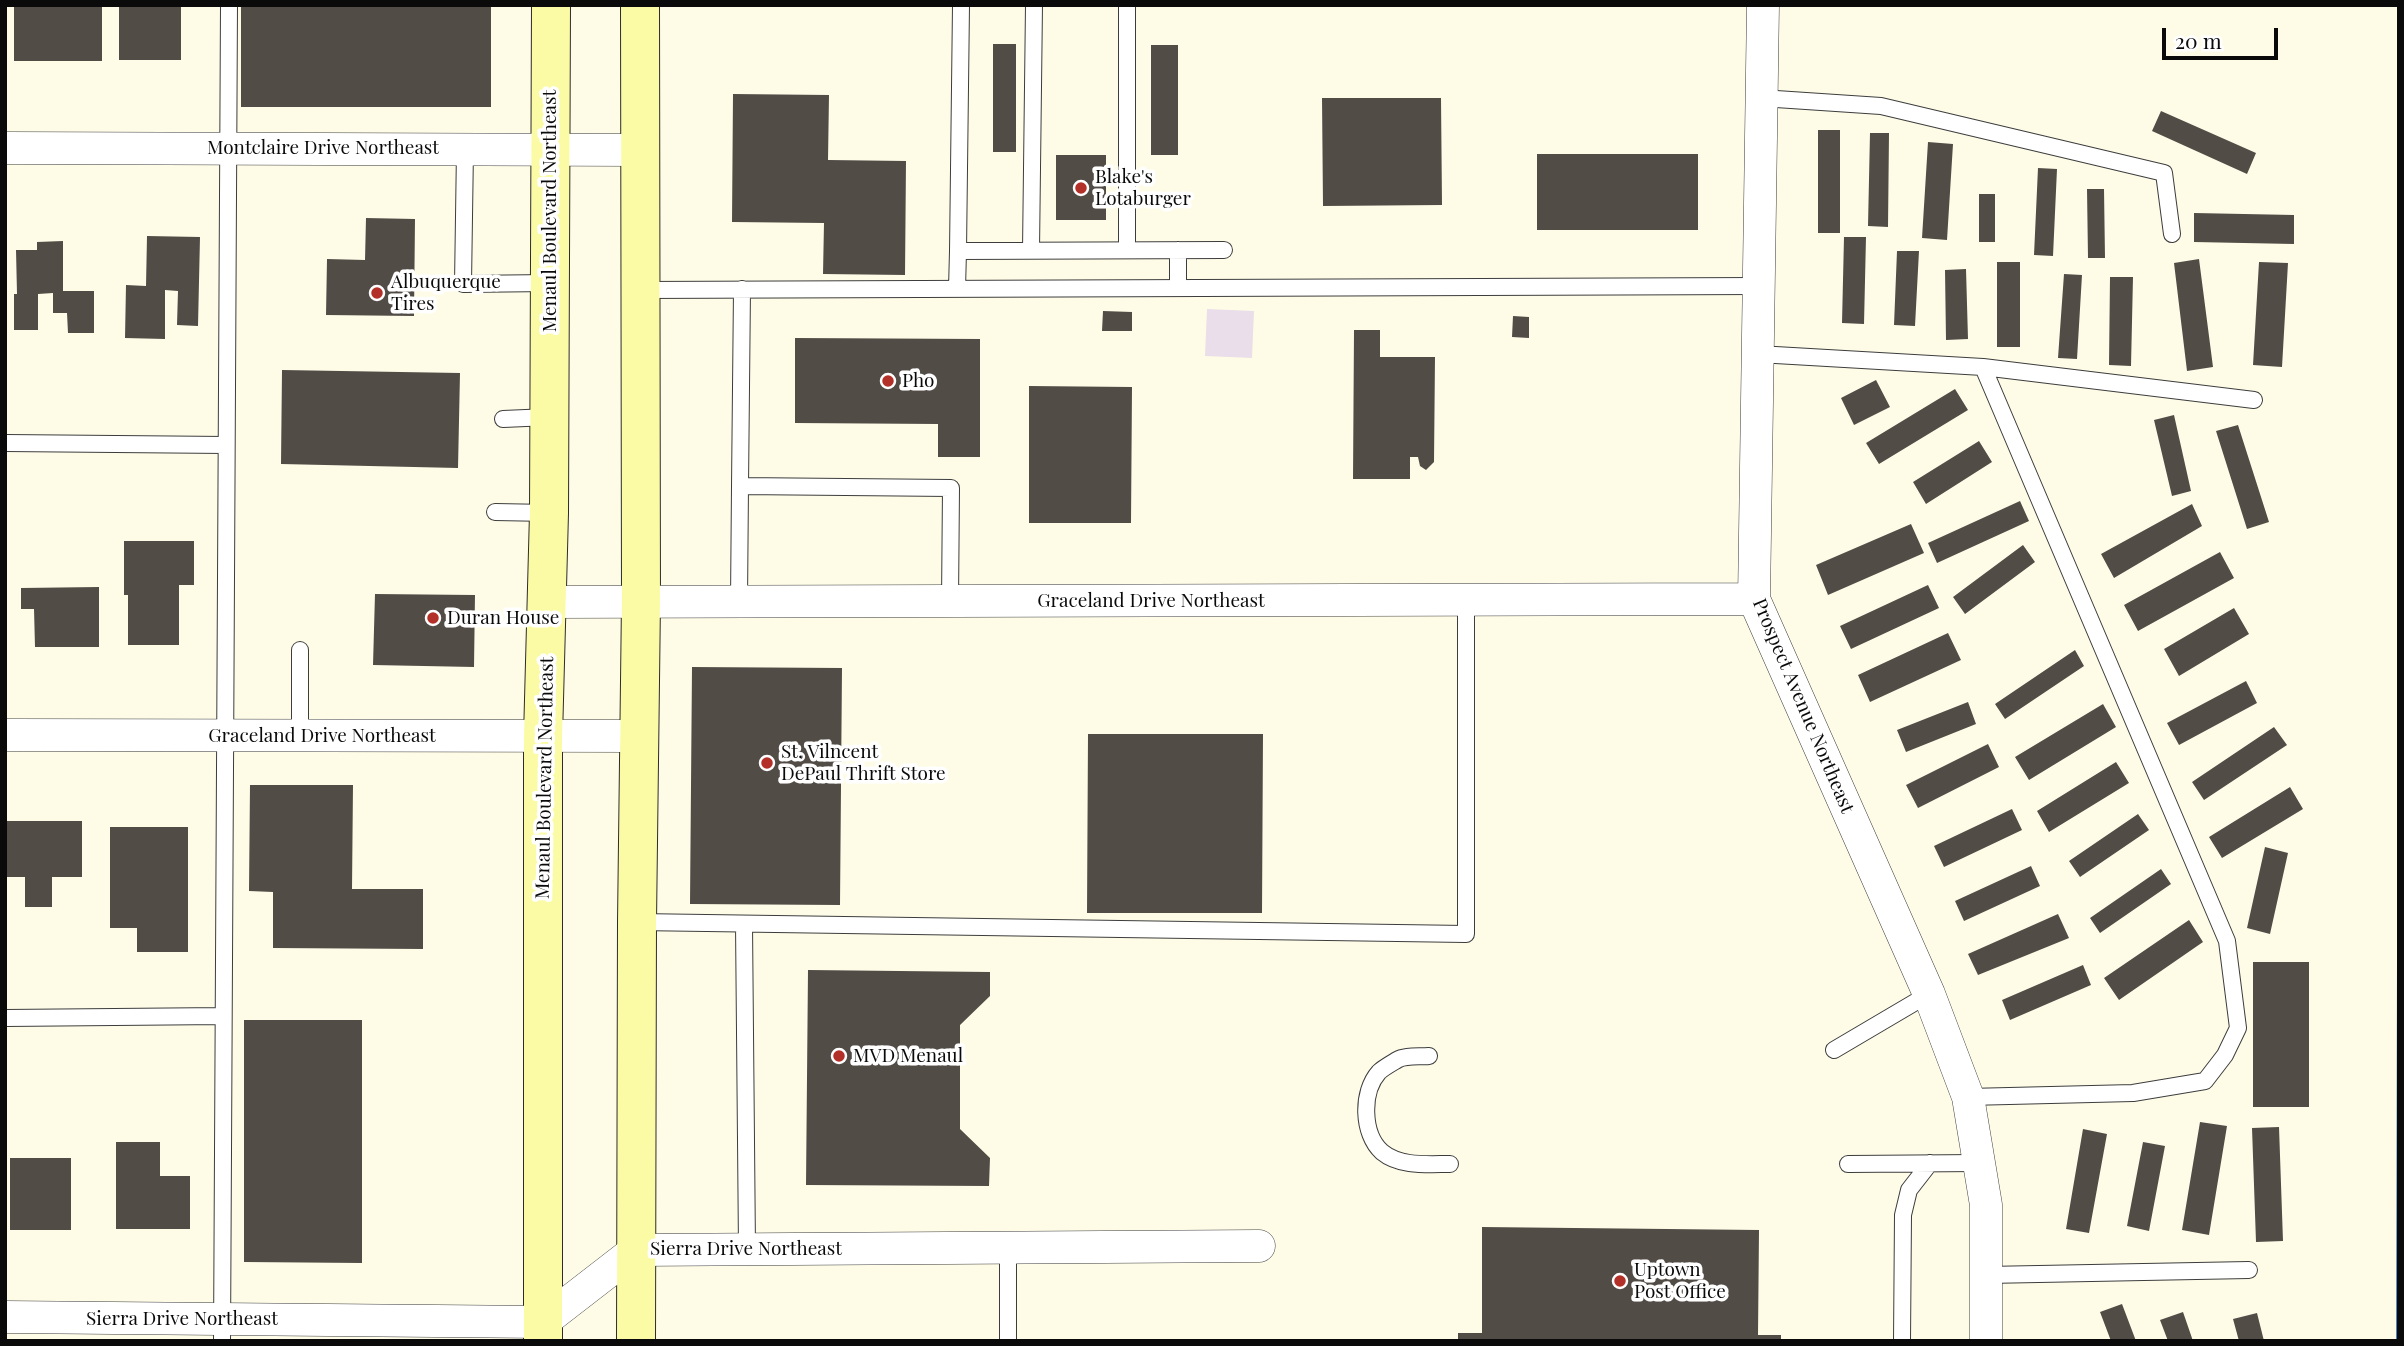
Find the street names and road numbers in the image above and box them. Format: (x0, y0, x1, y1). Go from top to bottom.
street label: Menaul Boulevard Northeast (539, 90, 561, 332)
street label: Montclaire Drive Northeast (207, 137, 439, 159)
street label: Graceland Drive Northeast (1037, 590, 1265, 612)
street label: Prospect Avenue Northeast (1747, 595, 1859, 817)
street label: Menaul Boulevard Northeast (531, 657, 559, 899)
street label: Graceland Drive Northeast (208, 725, 436, 747)
street label: Sierra Drive Northeast (650, 1238, 842, 1260)
street label: Sierra Drive Northeast (86, 1308, 278, 1330)

